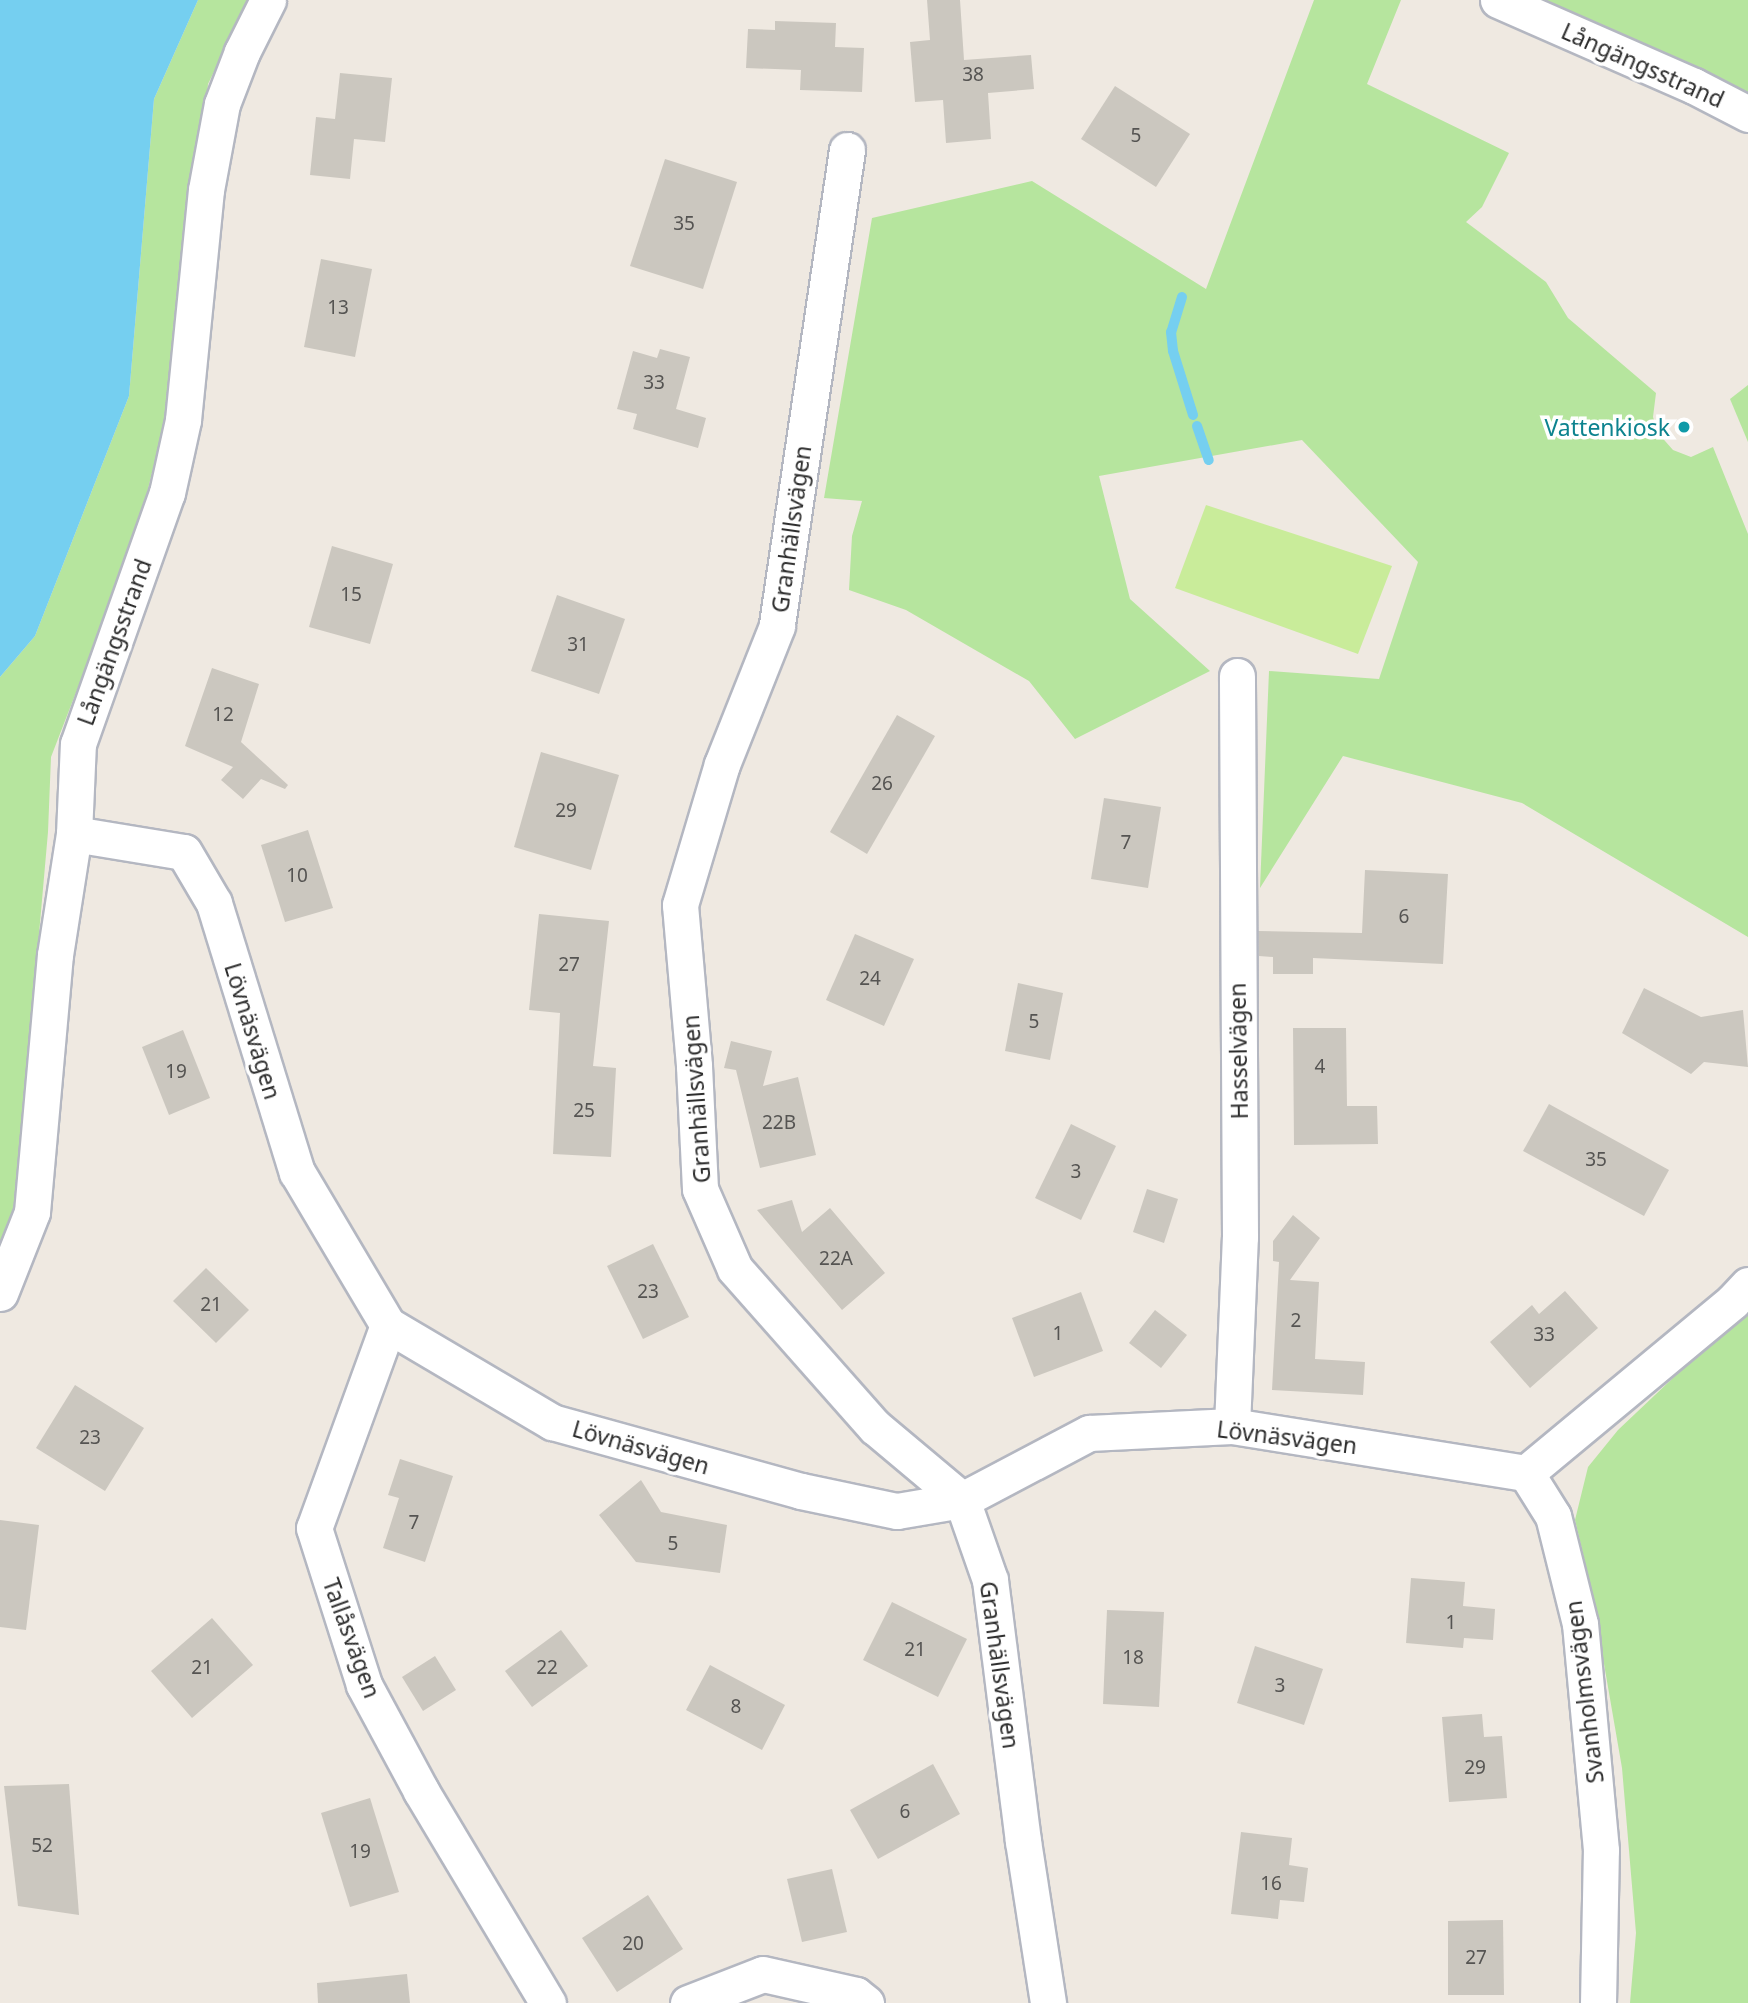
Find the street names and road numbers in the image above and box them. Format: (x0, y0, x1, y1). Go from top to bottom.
street label: Långängsstrand (1557, 17, 1729, 113)
street label: Granhällsvägen (766, 443, 816, 615)
street label: Långängsstrand (71, 555, 157, 729)
street label: Lövnäsvägen (219, 959, 287, 1103)
street label: Hasselvägen (1223, 982, 1253, 1120)
street label: Granhällsvägen (676, 1014, 716, 1184)
street label: Lövnäsvägen (569, 1414, 713, 1480)
street label: Lövnäsvägen (1215, 1415, 1359, 1459)
street label: Tallåsvägen (318, 1574, 386, 1702)
street label: Granhällsvägen (975, 1579, 1025, 1751)
street label: Svanholmsvägen (1559, 1599, 1609, 1785)

